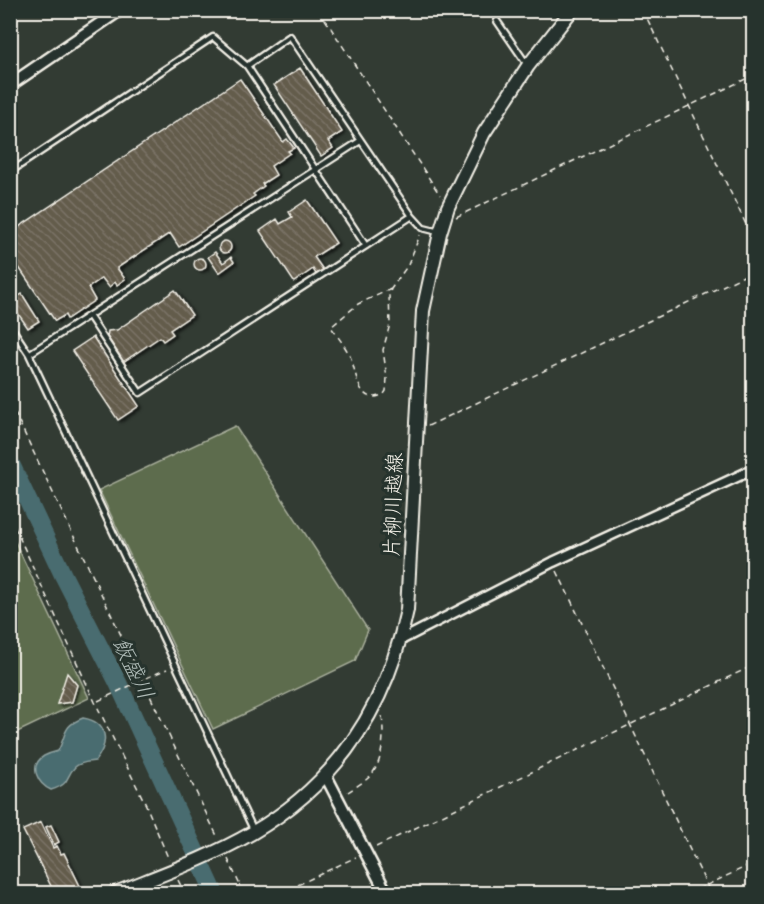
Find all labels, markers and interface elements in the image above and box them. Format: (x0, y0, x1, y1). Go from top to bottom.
street label: 片柳川越線 (379, 452, 413, 558)
water label: 飯盛川 (103, 633, 159, 706)

